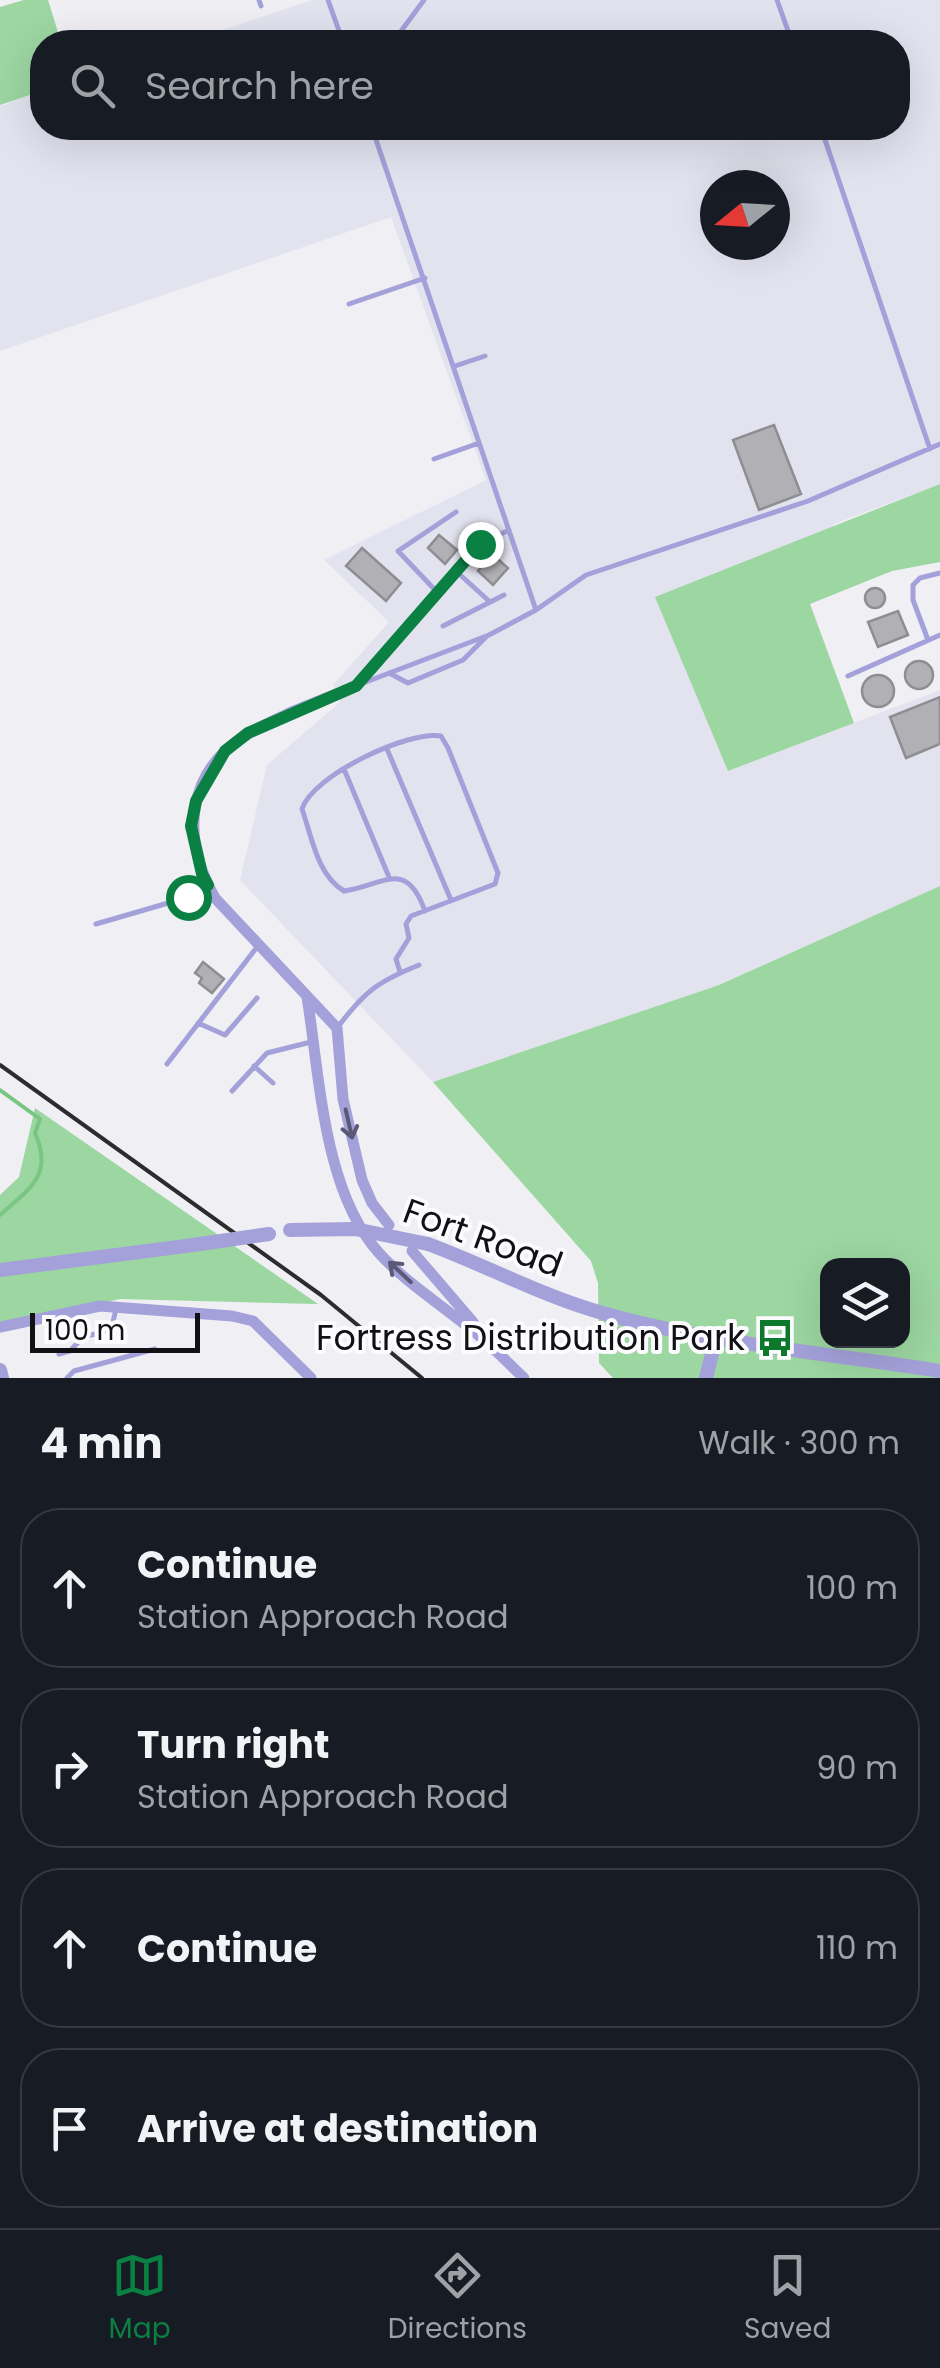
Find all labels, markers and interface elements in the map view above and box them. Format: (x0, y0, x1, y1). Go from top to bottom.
search box (30, 30, 910, 140)
icon: search (65, 58, 120, 113)
text: Search here (145, 59, 374, 112)
north arrow (700, 170, 790, 260)
route end (458, 522, 504, 568)
route start (166, 875, 212, 921)
one-way arrow (341, 1107, 359, 1139)
street label: Fort Road (397, 1186, 570, 1289)
map controls (820, 1258, 910, 1348)
button: layers (820, 1258, 910, 1348)
one-way arrow (388, 1261, 413, 1284)
scale bar (30, 1308, 200, 1352)
text: 100 m (45, 1311, 125, 1350)
place label: Fortress Distribution Park (316, 1313, 745, 1362)
bus stop icon: Fortress Distribution Park (754, 1317, 796, 1359)
text: 4 min (40, 1414, 163, 1473)
text: Walk · 300 m (698, 1420, 900, 1465)
text: Continue (137, 1538, 317, 1591)
icon: ahead (42, 1561, 97, 1616)
text: 100 m (806, 1565, 898, 1610)
text: Station Approach Road (137, 1594, 509, 1639)
text: Turn right (137, 1718, 329, 1771)
icon: right (42, 1741, 97, 1796)
text: 90 m (816, 1745, 898, 1790)
text: Station Approach Road (137, 1774, 509, 1819)
icon: ahead (42, 1921, 97, 1976)
text: Continue (137, 1922, 317, 1975)
text: 110 m (816, 1925, 898, 1970)
icon: arrive (42, 2101, 97, 2156)
text: Arrive at destination (137, 2102, 538, 2155)
tab: Map (109, 2248, 171, 2350)
tab: Directions (388, 2248, 527, 2350)
tab: Saved (744, 2248, 831, 2350)

